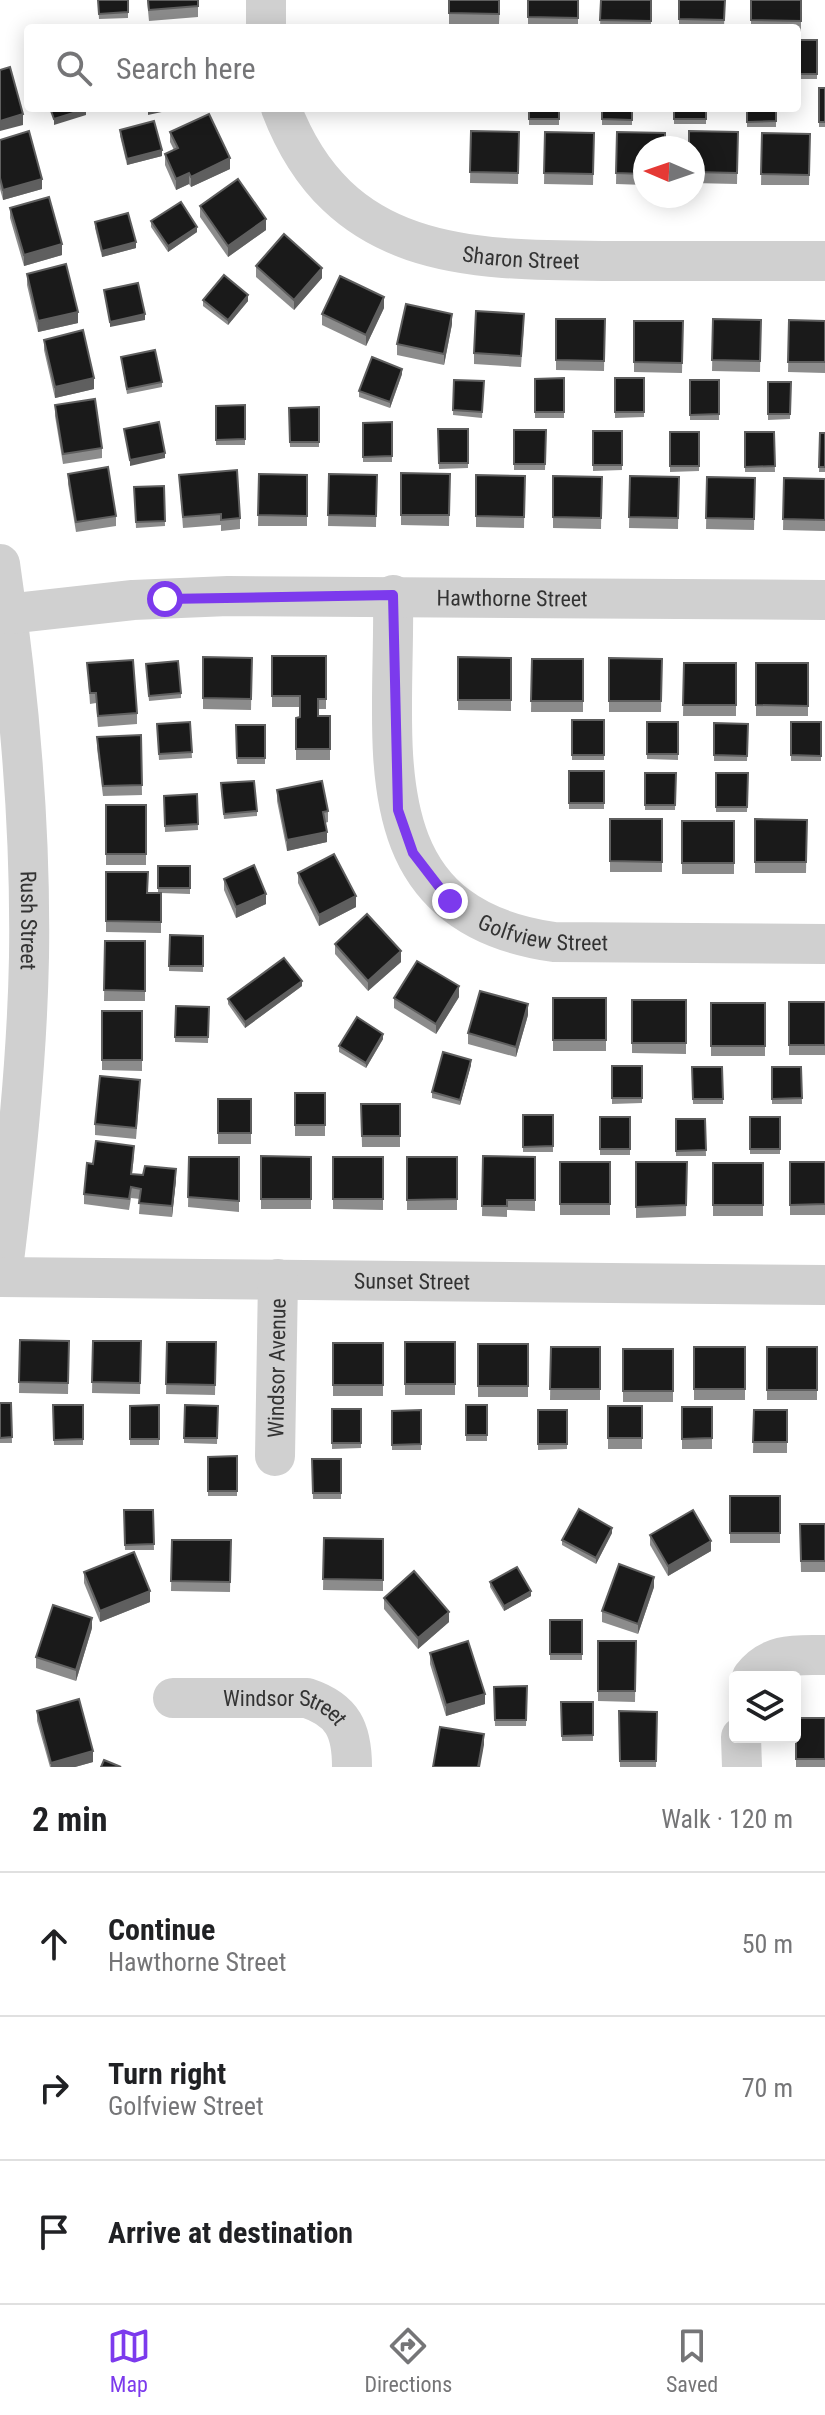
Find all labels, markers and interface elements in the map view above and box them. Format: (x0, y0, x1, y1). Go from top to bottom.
search box (24, 24, 801, 112)
icon: search (52, 46, 96, 90)
text: Search here (116, 51, 256, 86)
north arrow (633, 136, 705, 208)
street label: Sharon Street (461, 241, 580, 274)
route start (147, 581, 183, 617)
street label: Hawthorne Street (437, 585, 588, 611)
street label: Rush Street (15, 870, 41, 971)
route end (432, 883, 468, 919)
street label: Golfview Street (474, 909, 608, 955)
street label: Sunset Street (354, 1268, 470, 1295)
street label: Windsor Avenue (263, 1298, 291, 1438)
map controls (729, 1671, 801, 1743)
button: layers (729, 1671, 801, 1743)
street label: Windsor Street (223, 1686, 352, 1730)
text: 2 min (32, 1799, 108, 1839)
text: Walk · 120 m (661, 1804, 793, 1834)
text: Continue (108, 1912, 215, 1947)
icon: ahead (32, 1922, 76, 1966)
text: 50 m (742, 1929, 793, 1959)
text: Hawthorne Street (108, 1947, 286, 1977)
text: Turn right (108, 2056, 226, 2091)
icon: right (32, 2066, 76, 2110)
text: 70 m (742, 2073, 793, 2103)
text: Golfview Street (108, 2091, 264, 2121)
icon: arrive (32, 2210, 76, 2254)
text: Arrive at destination (108, 2215, 353, 2250)
tab: Map (107, 2324, 151, 2397)
tab: Directions (364, 2324, 452, 2397)
tab: Saved (666, 2324, 718, 2397)

